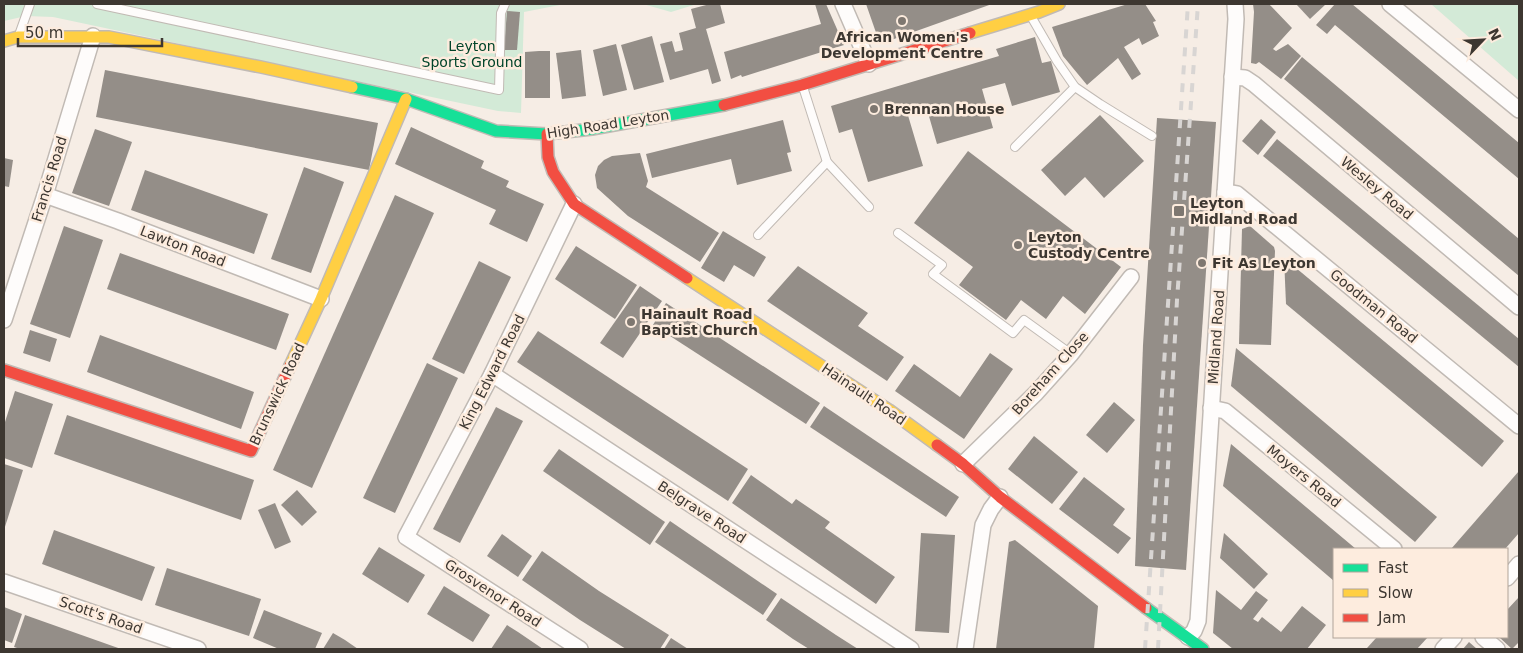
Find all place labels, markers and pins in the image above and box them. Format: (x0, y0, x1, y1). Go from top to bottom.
marker: African Women's Development Centre (896, 15, 908, 27)
place label: African Women's Development Centre (821, 29, 983, 61)
place label: Brennan House (884, 101, 1004, 117)
marker: Brennan House (868, 103, 880, 115)
place label: Leyton Midland Road (1190, 195, 1298, 227)
marker: Leyton Midland Road (1172, 204, 1186, 218)
place label: Leyton Custody Centre (1028, 229, 1150, 261)
marker: Leyton Custody Centre (1012, 239, 1024, 251)
place label: Fit As Leyton (1212, 255, 1316, 271)
marker: Fit As Leyton (1196, 257, 1208, 269)
place label: Hainault Road Baptist Church (641, 306, 758, 338)
marker: Hainault Road Baptist Church (625, 316, 637, 328)

